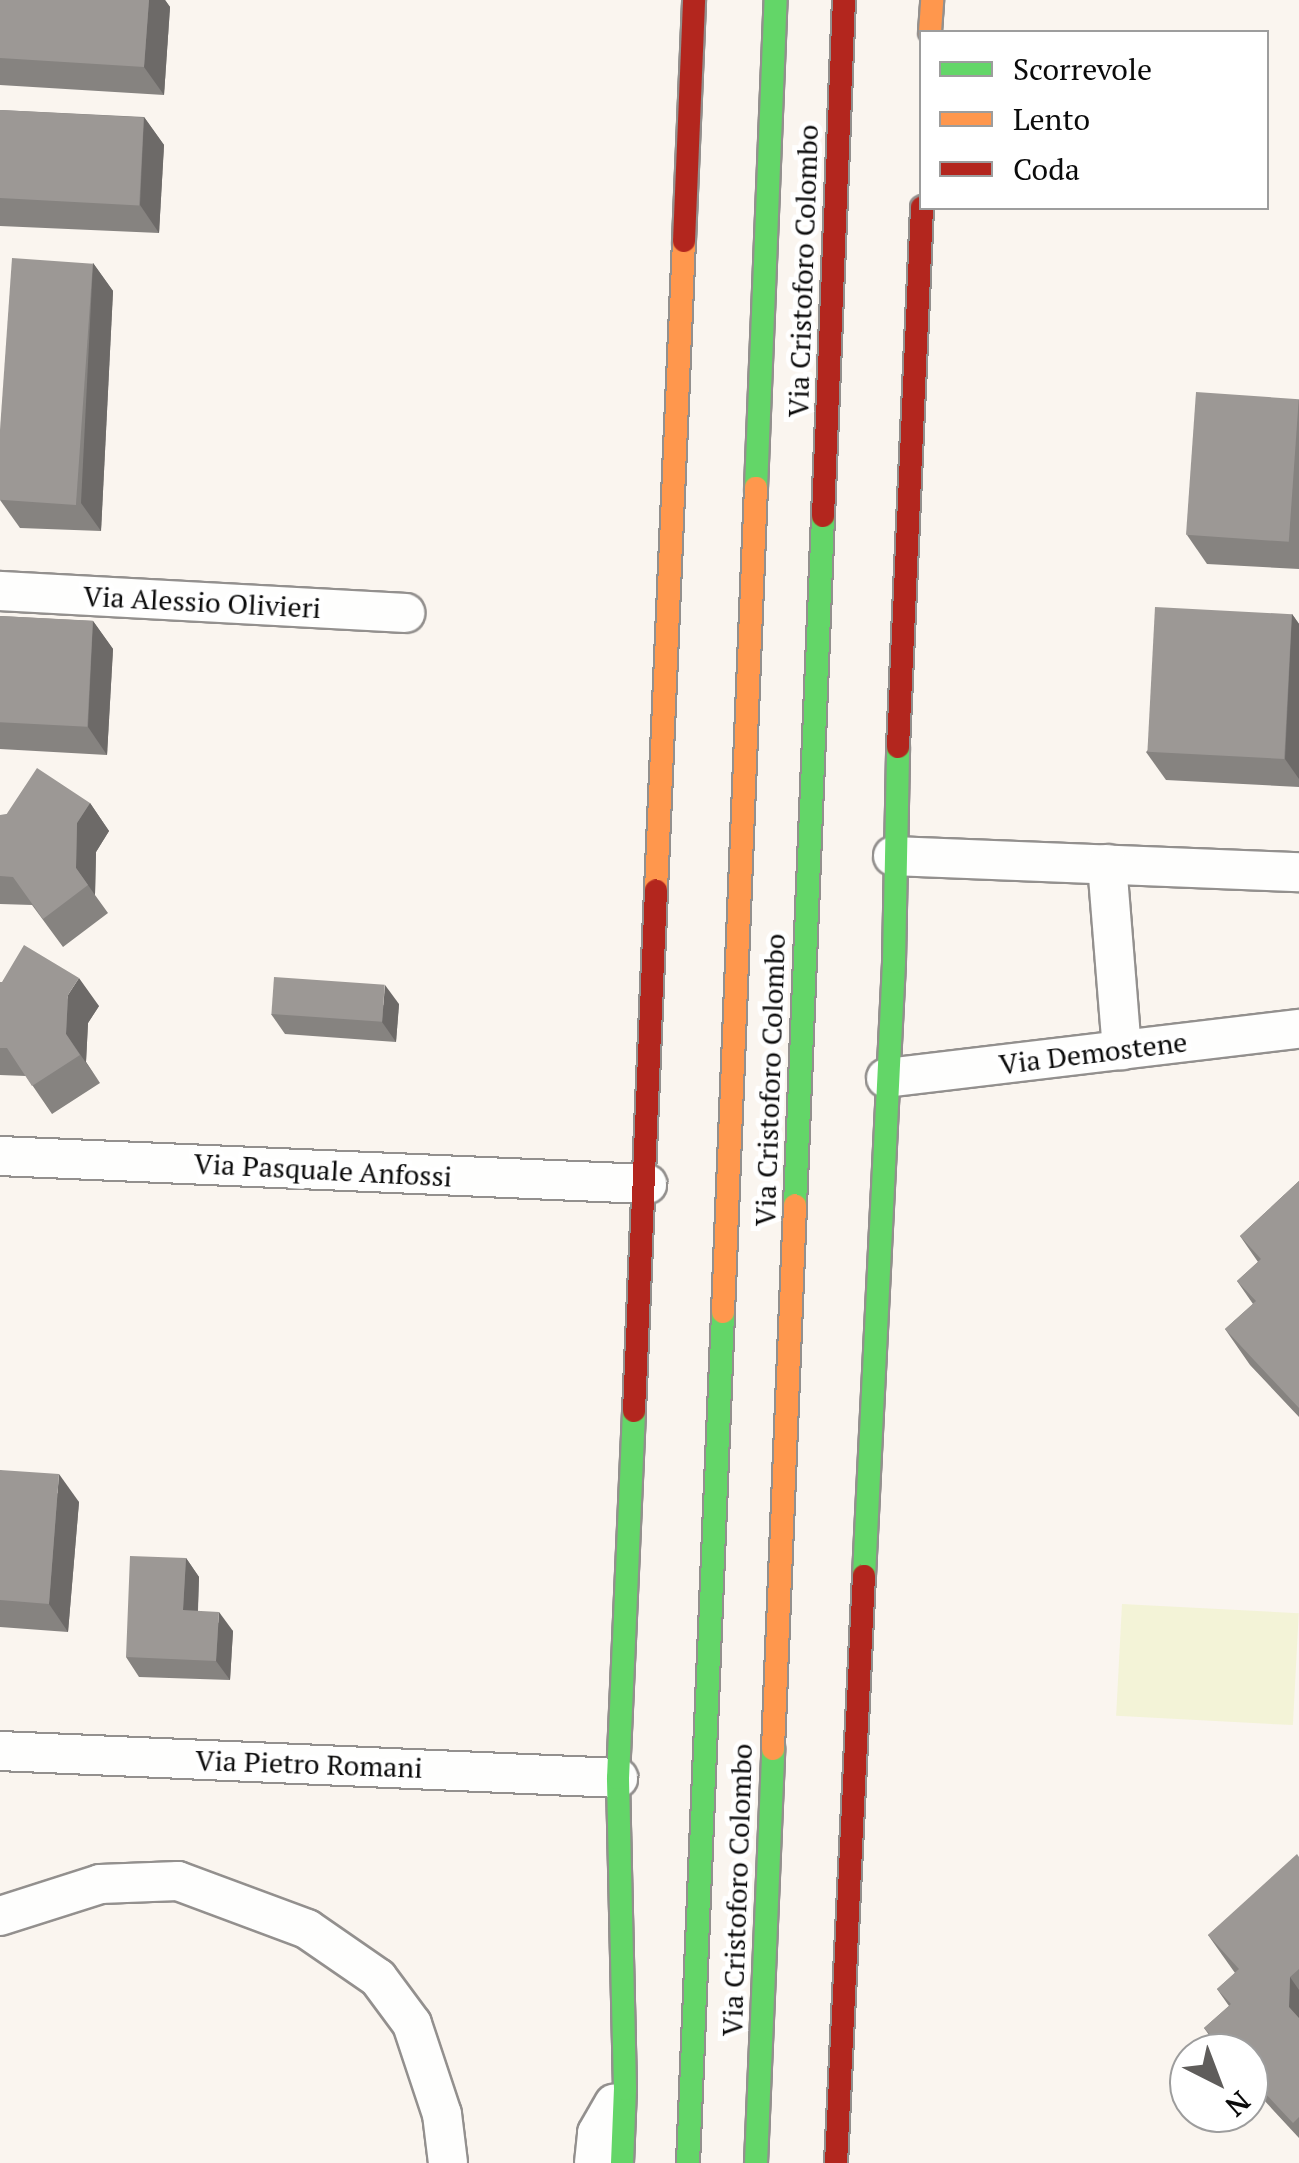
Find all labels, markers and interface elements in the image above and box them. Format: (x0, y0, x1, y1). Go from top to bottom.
legend (919, 30, 1269, 210)
text: Scorrevole (1013, 49, 1152, 89)
text: Lento (1013, 99, 1090, 139)
street label: Via Cristoforo Colombo (781, 124, 825, 418)
text: Coda (1013, 149, 1080, 189)
street label: Via Alessio Olivieri (82, 579, 322, 625)
street label: Via Cristoforo Colombo (748, 933, 792, 1227)
street label: Via Demostene (997, 1025, 1189, 1081)
street label: Via Pasquale Anfossi (193, 1146, 453, 1194)
street label: Via Pietro Romani (195, 1743, 423, 1785)
street label: Via Cristoforo Colombo (715, 1743, 759, 2037)
north arrow (1169, 2033, 1269, 2133)
text: N (1218, 2083, 1258, 2125)

